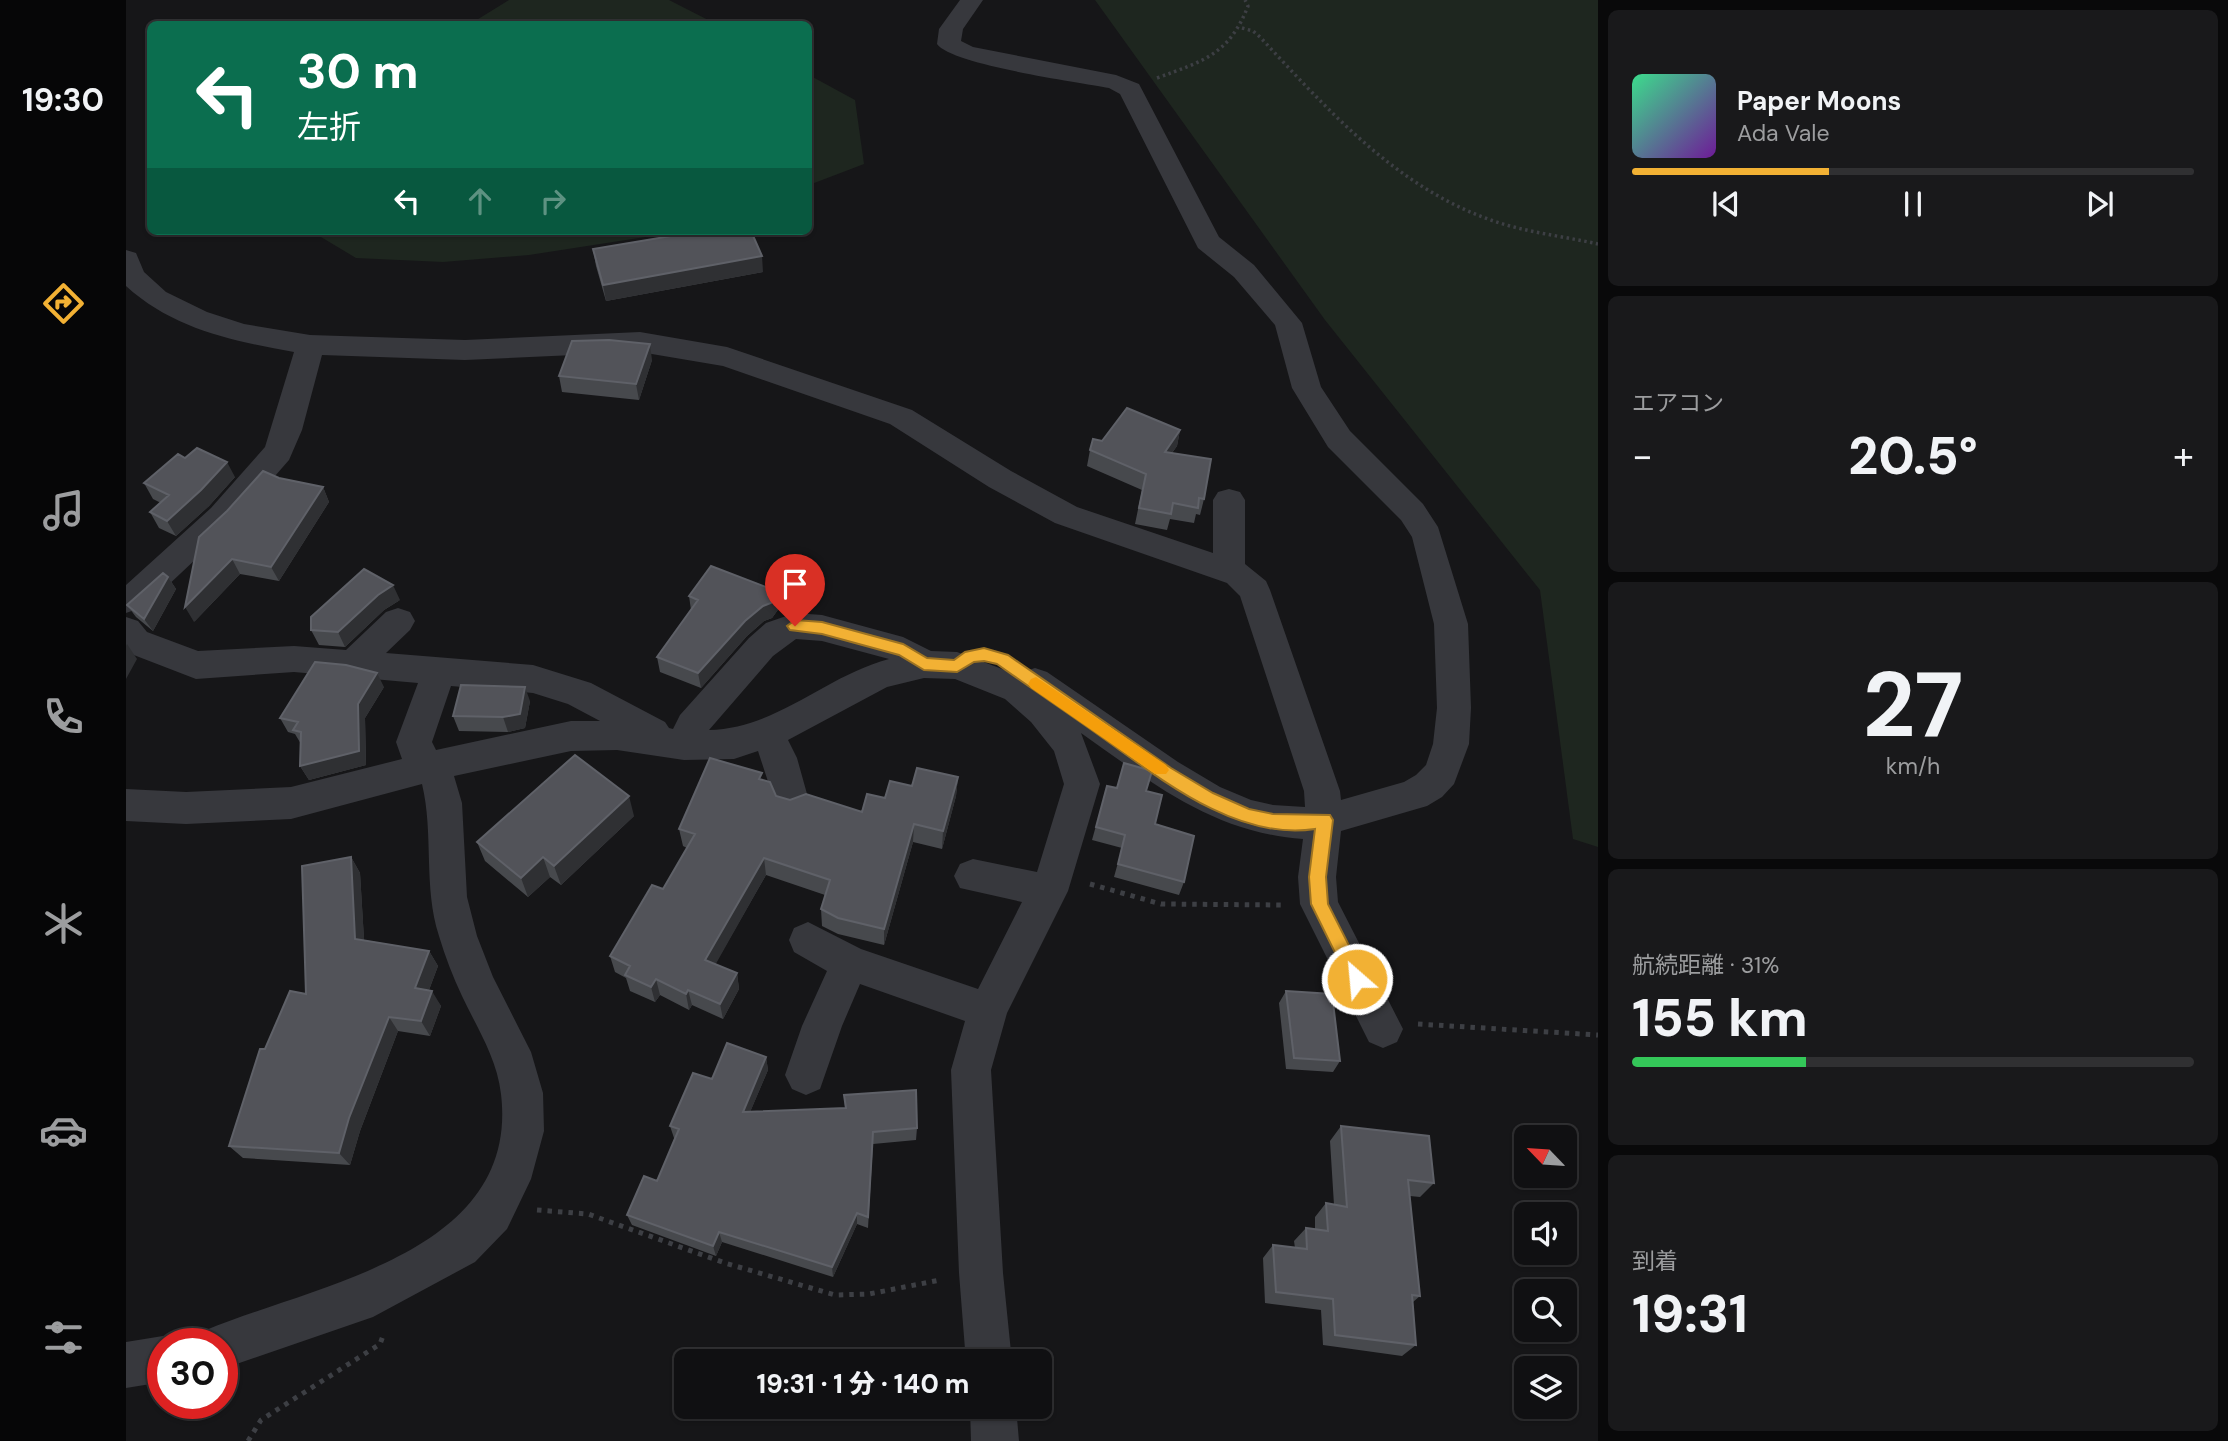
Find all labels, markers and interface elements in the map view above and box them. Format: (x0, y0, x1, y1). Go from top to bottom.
text: 30 m (297, 39, 419, 103)
icon: left (182, 49, 273, 140)
text: 19:30 (22, 79, 104, 121)
text: Paper Moons (1737, 84, 1901, 118)
text: 左折 (297, 106, 361, 148)
text: Ada Vale (1737, 118, 1830, 148)
icon: left (388, 182, 426, 220)
icon: ahead (461, 182, 499, 220)
icon: right (534, 182, 572, 220)
icon: previous (1707, 185, 1745, 223)
icon: pause (1894, 185, 1932, 223)
icon: next (2081, 185, 2119, 223)
icon: directions (39, 279, 88, 328)
text: エアコン (1632, 388, 1724, 418)
text: 20.5° (1848, 422, 1978, 490)
text: − (1632, 431, 1653, 481)
text: + (2173, 431, 2194, 481)
icon: music (39, 486, 88, 535)
pin (765, 554, 825, 626)
icon: arrive (776, 565, 814, 603)
text: 27 (1863, 646, 1963, 764)
icon: phone (39, 692, 88, 741)
text: km/h (1886, 751, 1940, 781)
icon: climate (39, 899, 88, 948)
position arrow (1320, 942, 1394, 1016)
text: 航続距離 · 31% (1632, 950, 1779, 980)
text: 155 km (1632, 984, 1808, 1052)
icon: car (39, 1106, 88, 1155)
north arrow (1514, 1125, 1577, 1188)
map controls (1514, 1125, 1577, 1419)
button: sound (1514, 1202, 1577, 1265)
text: 到着 (1632, 1246, 1678, 1276)
button: search (1514, 1279, 1577, 1342)
text: 19:31 (1632, 1280, 1748, 1348)
icon: filters (39, 1313, 88, 1362)
speed limit sign: 30 (147, 1328, 238, 1419)
button: layers (1514, 1356, 1577, 1419)
text: 19:31 · 1 分 · 140 m (757, 1367, 969, 1401)

